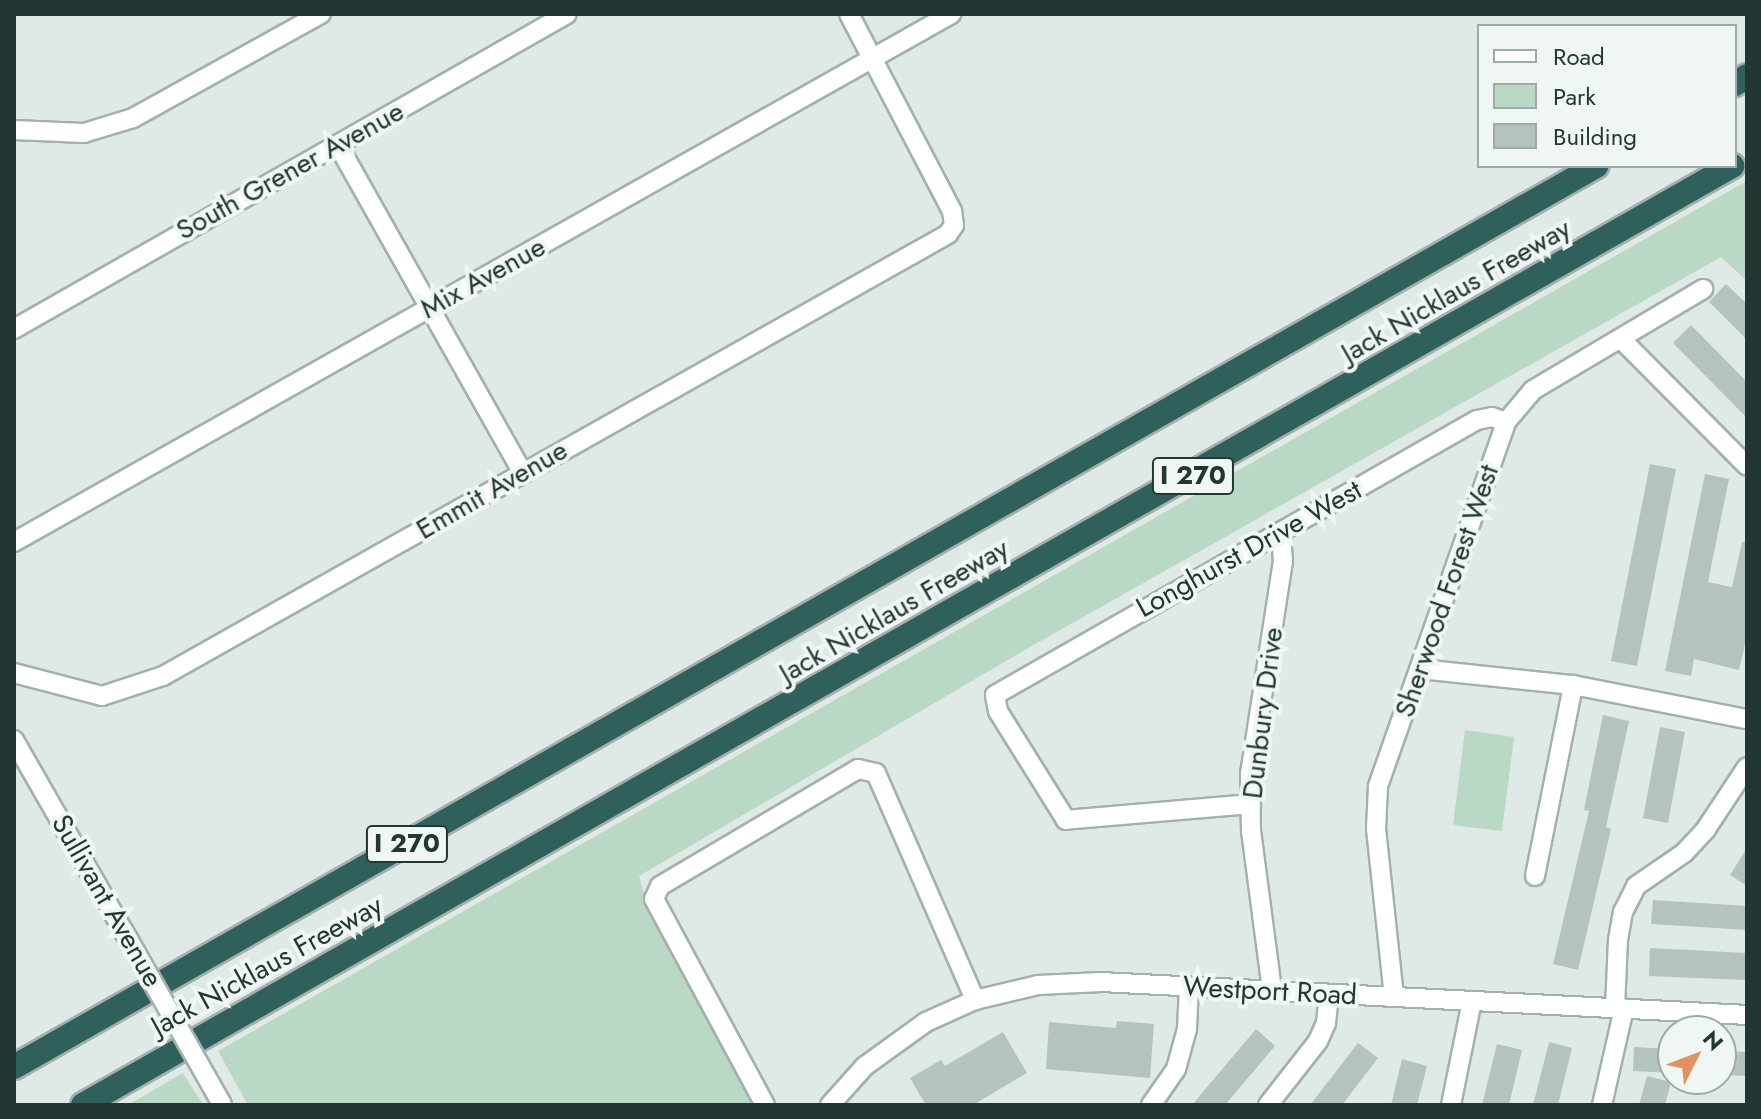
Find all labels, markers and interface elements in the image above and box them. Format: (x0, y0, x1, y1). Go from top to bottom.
legend (1477, 24, 1737, 168)
text: Road (1553, 39, 1605, 74)
text: Park (1553, 79, 1596, 114)
street label: South Grener Avenue (170, 95, 410, 247)
text: Building (1553, 119, 1637, 154)
street label: Jack Nicklaus Freeway (1335, 212, 1577, 370)
street label: Mix Avenue (415, 230, 551, 326)
street label: Emmit Avenue (411, 433, 573, 547)
road number: I 270 (1151, 454, 1235, 498)
street label: Sherwood Forest West (1388, 460, 1506, 722)
street label: Longhurst Drive West (1130, 473, 1368, 625)
street label: Jack Nicklaus Freeway (773, 532, 1015, 690)
street label: Dunbury Drive (1236, 625, 1290, 801)
street label: Sullivant Avenue (44, 809, 170, 993)
road number: I 270 (365, 822, 449, 866)
street label: Jack Nicklaus Freeway (146, 889, 388, 1043)
street label: Westport Road (1182, 970, 1358, 1012)
north arrow (1657, 1015, 1737, 1095)
text: N (1696, 1023, 1731, 1057)

